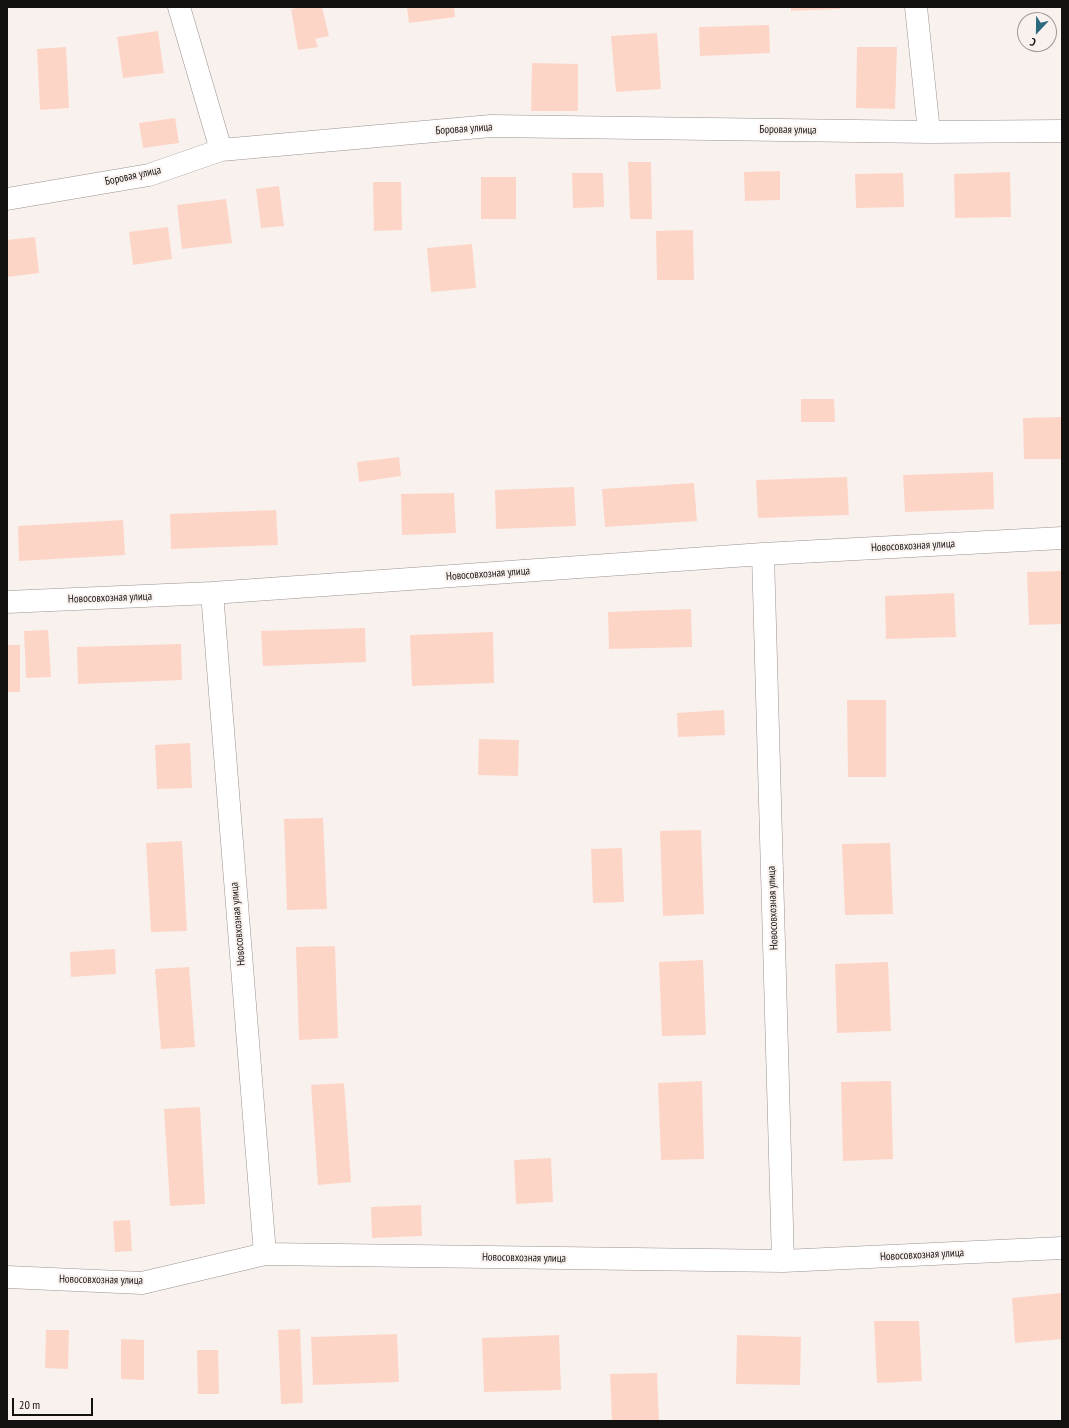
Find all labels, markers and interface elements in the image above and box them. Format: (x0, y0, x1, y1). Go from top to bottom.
north arrow (1017, 12, 1057, 52)
text: С (1028, 35, 1038, 50)
street label: Боровая улица (435, 120, 493, 138)
street label: Боровая улица (759, 123, 817, 137)
street label: Боровая улица (104, 164, 162, 188)
street label: Новосовхозная улица (871, 537, 955, 555)
street label: Новосовхозная улица (446, 564, 530, 584)
street label: Новосовхозная улица (68, 590, 152, 606)
street label: Новосовхозная улица (765, 866, 781, 950)
street label: Новосовхозная улица (228, 882, 248, 966)
street label: Новосовхозная улица (880, 1246, 964, 1264)
street label: Новосовхозная улица (482, 1251, 566, 1265)
street label: Новосовхозная улица (59, 1273, 143, 1287)
scale bar (14, 1390, 95, 1416)
text: 20 m (19, 1397, 40, 1412)

